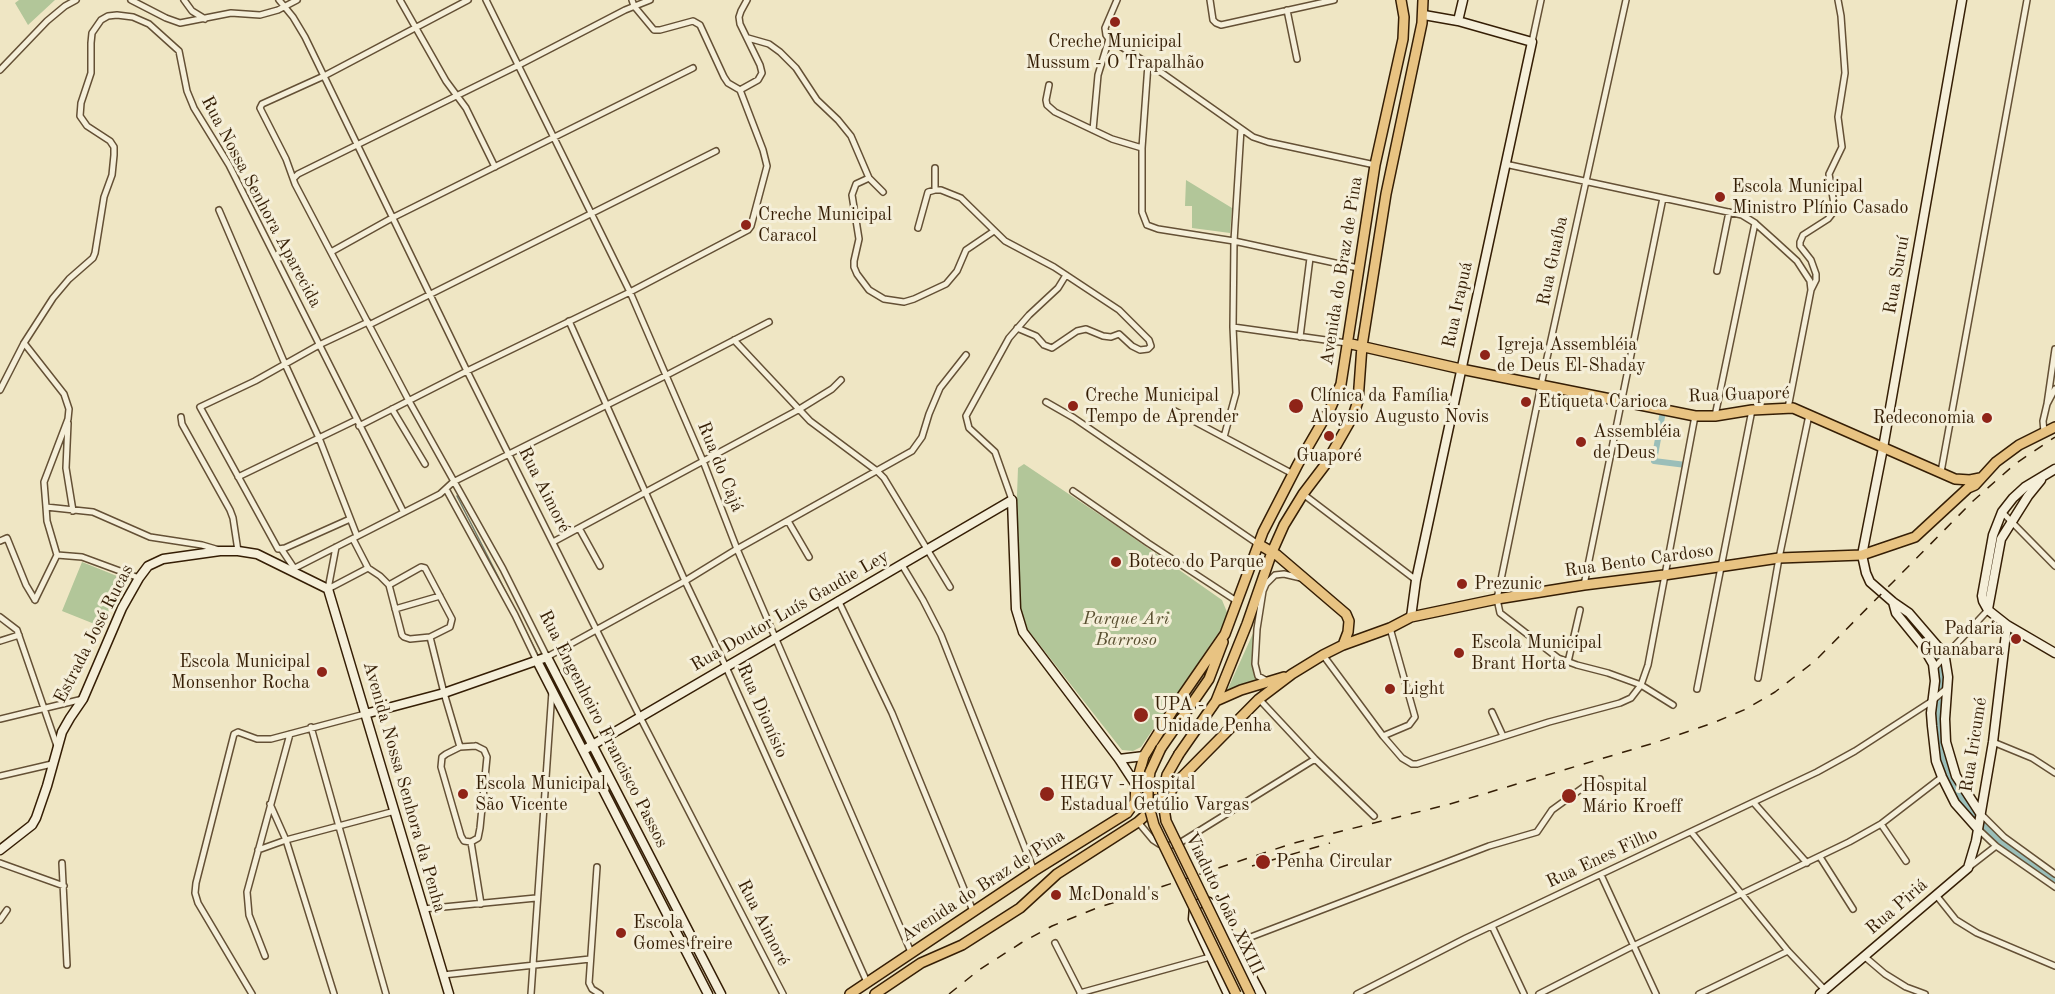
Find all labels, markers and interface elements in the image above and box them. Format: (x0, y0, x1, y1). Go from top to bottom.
marker: Creche Municipal Mussum - O Trapalhão (1108, 15, 1122, 29)
place label: Creche Municipal Mussum - O Trapalhão (1026, 31, 1204, 74)
street label: Rua Nossa Senhora Aparecida (196, 92, 326, 312)
street label: Avenida do Braz de Pina (1316, 175, 1368, 367)
place label: Escola Municipal Ministro Plínio Casado (1732, 176, 1908, 219)
marker: Escola Municipal Ministro Plínio Casado (1713, 190, 1727, 204)
place label: Creche Municipal Caracol (758, 204, 892, 246)
street label: Rua Guaíba (1533, 214, 1573, 308)
marker: Creche Municipal Caracol (739, 218, 753, 232)
street label: Rua Suruí (1880, 234, 1914, 316)
street label: Rua Irapuá (1438, 260, 1478, 350)
place label: Igreja Assembléia de Deus El-Shaday (1497, 334, 1646, 376)
marker: Igreja Assembléia de Deus El-Shaday (1478, 348, 1492, 362)
street label: Rua Guaporé (1688, 382, 1790, 408)
place label: Creche Municipal Tempo de Aprender (1085, 385, 1239, 428)
place label: Clínica da Família Aloysio Augusto Novis (1310, 385, 1489, 428)
place label: Etiqueta Carioca (1538, 391, 1668, 413)
marker: Etiqueta Carioca (1519, 395, 1533, 409)
marker: Clínica da Família Aloysio Augusto Novis (1287, 397, 1305, 415)
marker: Creche Municipal Tempo de Aprender (1066, 399, 1080, 413)
place label: Redeconomia (1873, 407, 1975, 429)
marker: Redeconomia (1980, 411, 1994, 425)
street label: Rua do Cajá (692, 419, 748, 515)
place label: Assembléia de Deus (1593, 421, 1681, 464)
marker: Guaporé (1322, 429, 1336, 443)
marker: Assembléia de Deus (1574, 435, 1588, 449)
street label: Rua Aimoré (513, 443, 575, 537)
place label: Guaporé (1296, 445, 1362, 467)
street label: Rua Bento Cardoso (1563, 540, 1715, 582)
street label: Rua Doutor Luís Gaudie Ley (687, 545, 893, 677)
place label: Boteco do Parque (1128, 551, 1264, 573)
marker: Boteco do Parque (1109, 555, 1123, 569)
street label: Estrada José Rucas (50, 561, 138, 707)
place label: Prezunic (1474, 573, 1542, 595)
marker: Prezunic (1455, 577, 1469, 591)
street label: Rua Engenheiro Francisco Passos (534, 607, 672, 851)
park label: Parque Ari Barroso (1083, 608, 1169, 650)
place label: Padaria Guanabara (1920, 618, 2004, 660)
place label: Escola Municipal Brant Horta (1471, 632, 1602, 674)
marker: Padaria Guanabara (2009, 632, 2023, 646)
marker: Escola Municipal Brant Horta (1452, 646, 1466, 660)
place label: Escola Municipal Monsenhor Rocha (171, 651, 310, 694)
street label: Avenida Nossa Senhora da Penha (358, 659, 450, 915)
street label: Rua Dionísio (732, 661, 792, 761)
marker: Escola Municipal Monsenhor Rocha (315, 665, 329, 679)
place label: Light (1402, 678, 1445, 700)
marker: Light (1383, 682, 1397, 696)
place label: UPA - Unidade Penha (1154, 694, 1272, 736)
street label: Rua Iricumé (1956, 696, 1992, 794)
marker: UPA - Unidade Penha (1132, 706, 1150, 724)
place label: Escola Municipal São Vicente (475, 773, 606, 816)
place label: HEGV - Hospital Estadual Getúlio Vargas (1060, 773, 1249, 816)
place label: Hospital Mário Kroeff (1582, 775, 1682, 818)
marker: HEGV - Hospital Estadual Getúlio Vargas (1038, 785, 1056, 803)
marker: Escola Municipal São Vicente (456, 787, 470, 801)
marker: Hospital Mário Kroeff (1560, 787, 1578, 805)
street label: Rua Enes Filho (1543, 823, 1661, 893)
street label: Avenida do Braz de Pina (897, 825, 1069, 947)
street label: Viaduto João XXIII (1180, 829, 1268, 979)
place label: Penha Circular (1276, 851, 1392, 873)
marker: Penha Circular (1254, 853, 1272, 871)
street label: Rua Piriá (1862, 874, 1932, 940)
street label: Rua Aimoré (732, 876, 794, 970)
place label: McDonald's (1068, 884, 1159, 906)
marker: McDonald's (1049, 888, 1063, 902)
place label: Escola Gomes freire (633, 912, 732, 954)
marker: Escola Gomes freire (614, 926, 628, 940)

